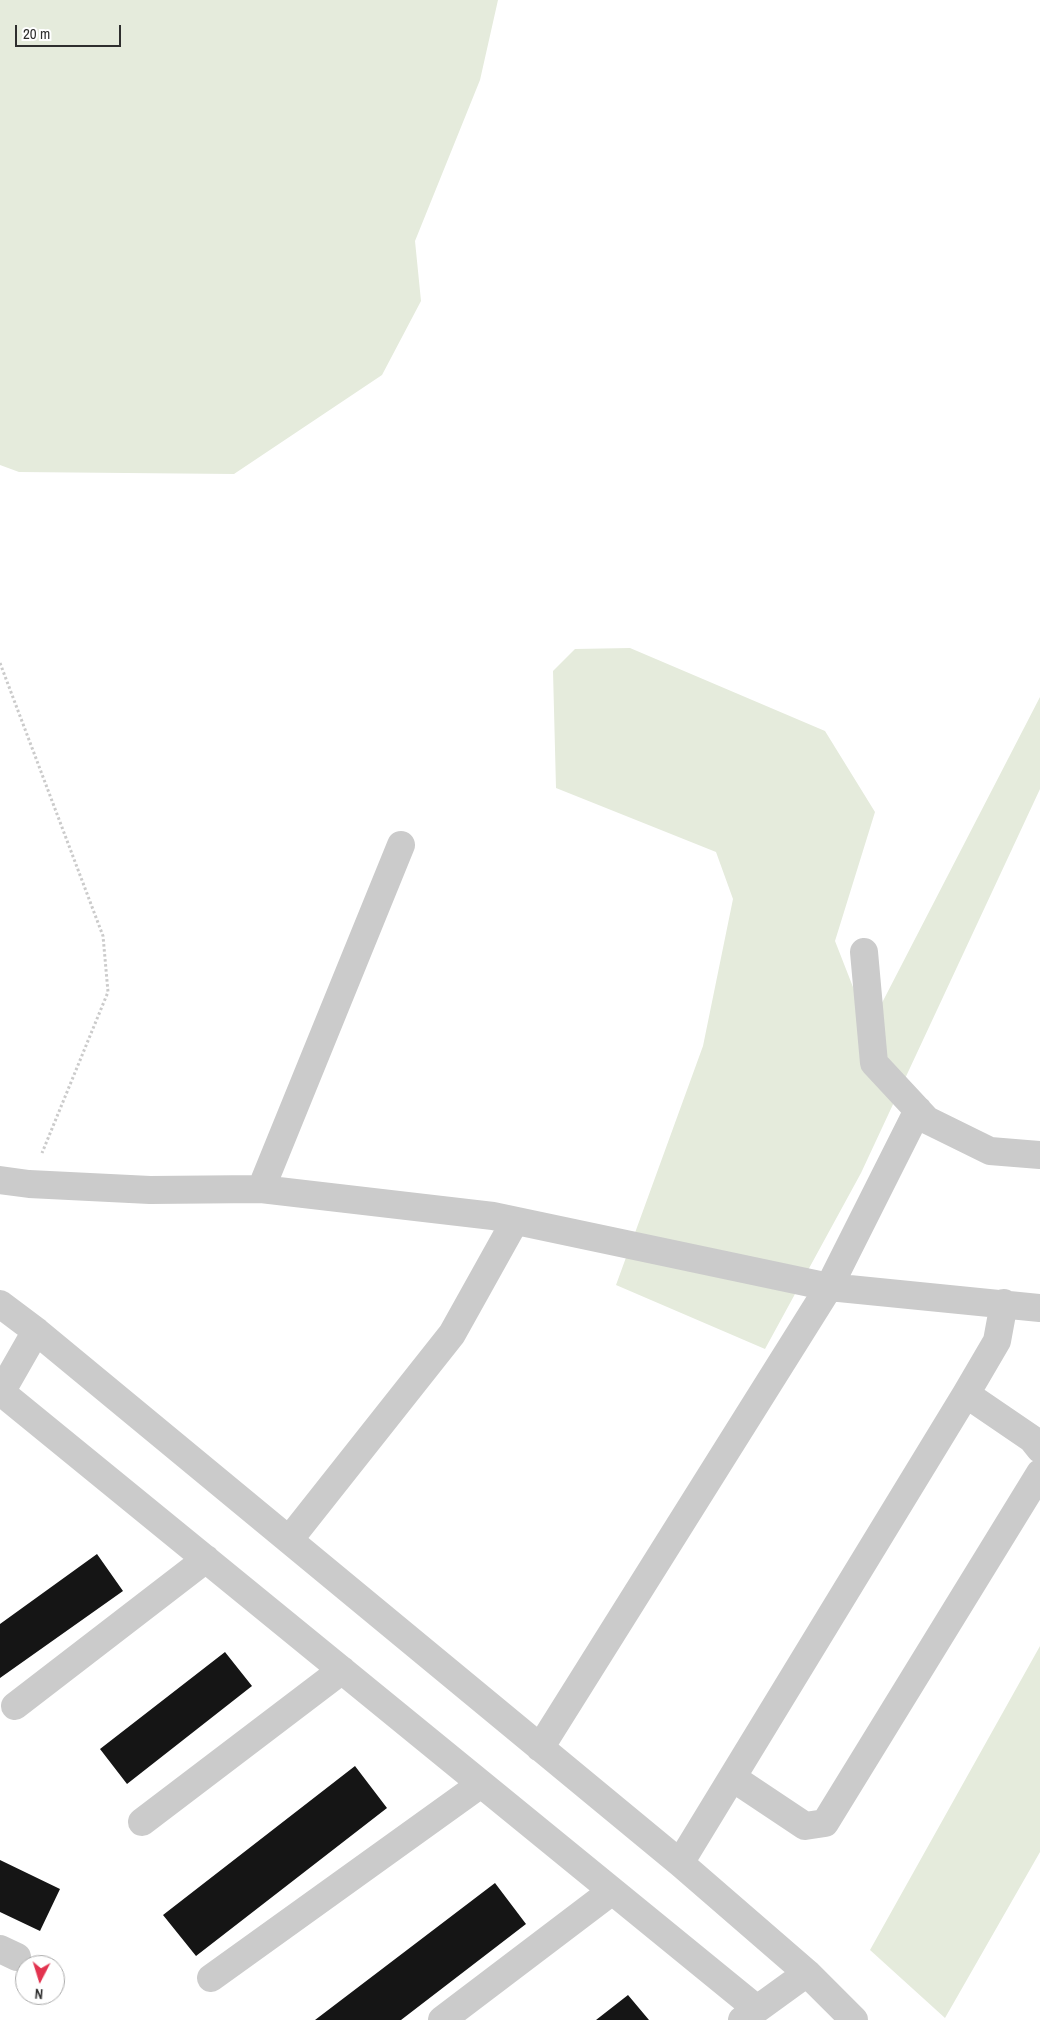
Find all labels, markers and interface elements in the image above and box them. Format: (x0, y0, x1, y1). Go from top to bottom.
scale bar (18, 15, 124, 47)
text: 20 m (23, 23, 50, 44)
north arrow (15, 1955, 65, 2005)
text: N (34, 1985, 44, 2003)

